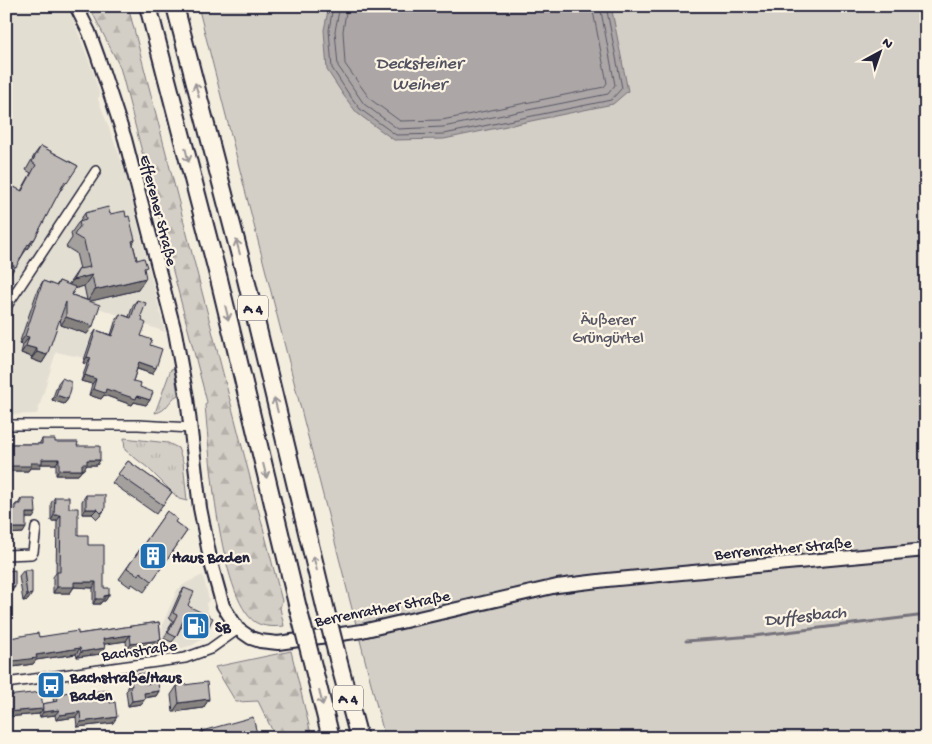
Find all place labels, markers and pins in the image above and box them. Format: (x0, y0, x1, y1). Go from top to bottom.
building icon: Haus Baden (138, 541, 168, 571)
place label: Haus Baden (172, 550, 250, 569)
fuel station icon: SB (181, 611, 211, 641)
place label: SB (215, 620, 231, 639)
bus stop icon: Bachstraße/Haus Baden (36, 670, 66, 700)
place label: Bachstraße/Haus Baden (69, 670, 182, 707)

